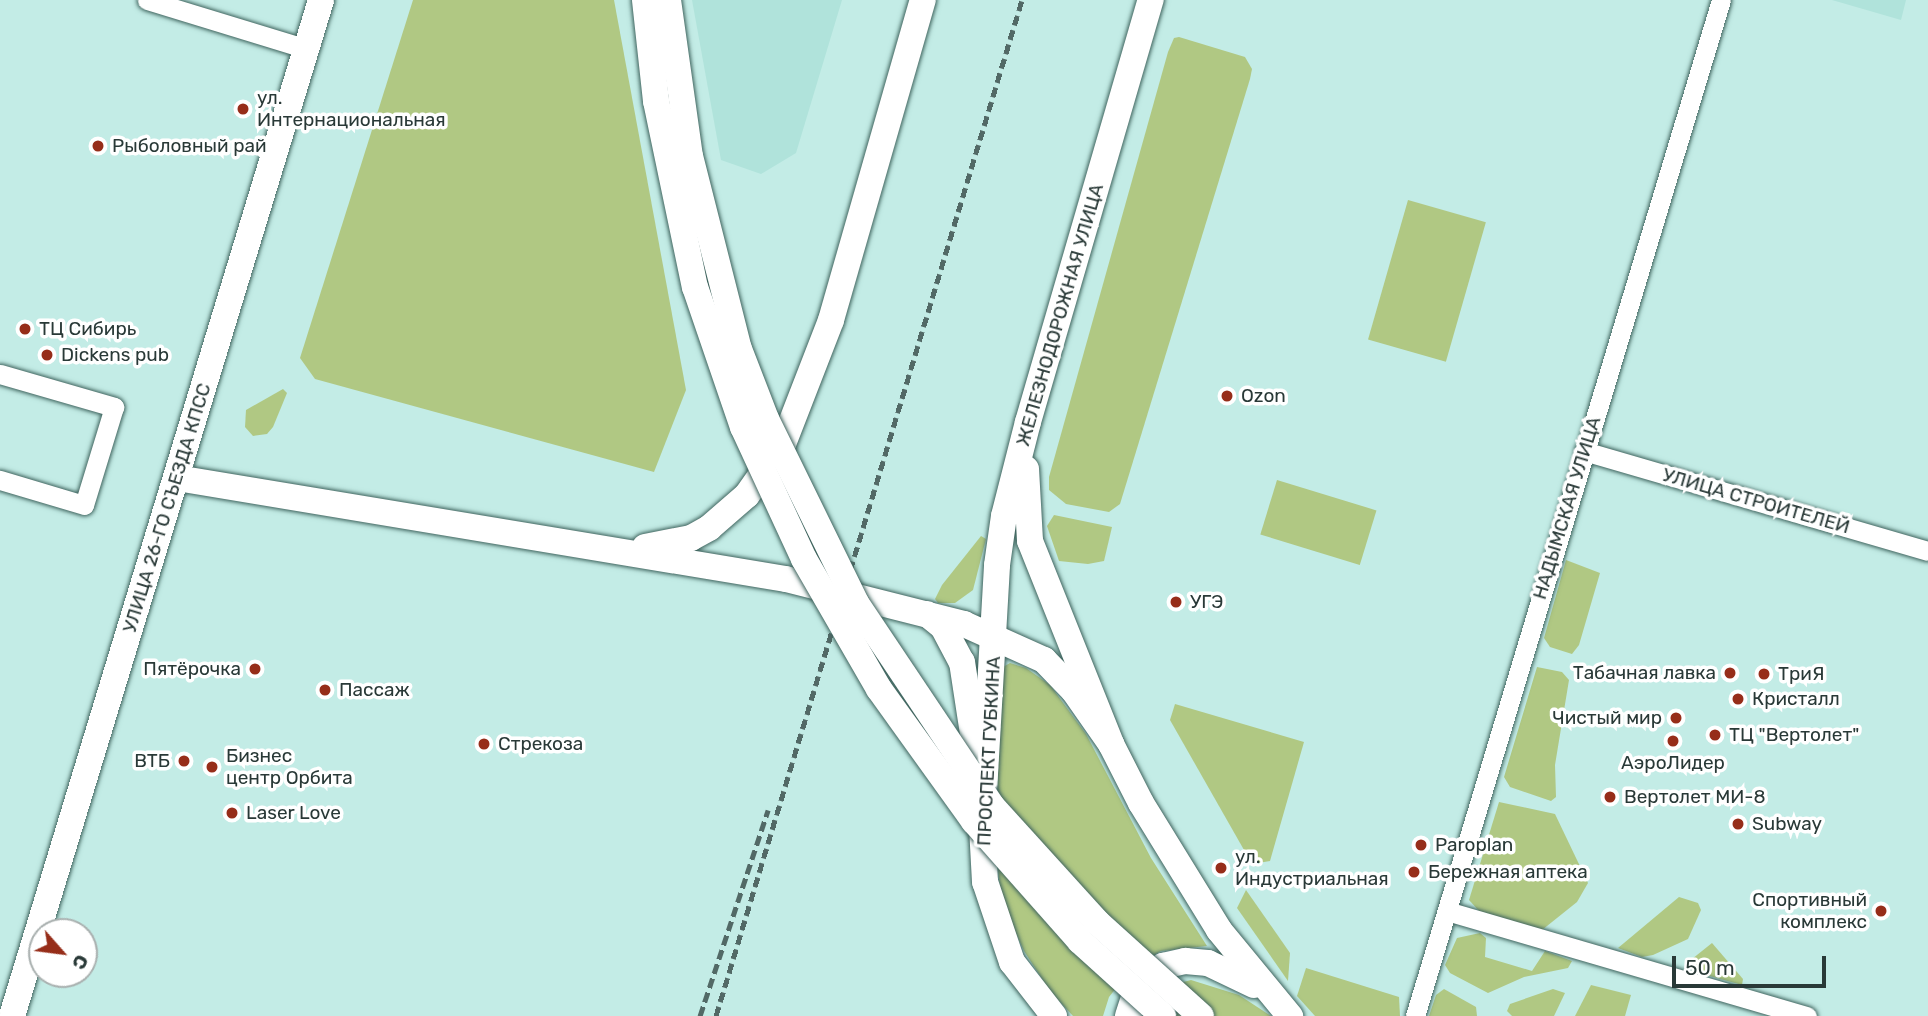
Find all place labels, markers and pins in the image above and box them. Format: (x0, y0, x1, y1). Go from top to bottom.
place label: ул. Интернациональная (257, 87, 446, 131)
marker: ул. Интернациональная (235, 101, 251, 117)
place label: Рыболовный рай (112, 135, 267, 157)
marker: Рыболовный рай (90, 138, 106, 154)
place label: ТЦ Сибирь (39, 318, 136, 340)
marker: ТЦ Сибирь (17, 321, 33, 337)
place label: Dickens pub (61, 344, 169, 366)
marker: Dickens pub (39, 347, 55, 363)
place label: Ozon (1241, 385, 1286, 407)
marker: Ozon (1219, 388, 1235, 404)
place label: УГЭ (1190, 591, 1223, 613)
marker: УГЭ (1168, 594, 1184, 610)
place label: Пятёрочка (143, 658, 241, 680)
marker: Пятёрочка (247, 661, 263, 677)
place label: Табачная лавка (1573, 662, 1716, 684)
place label: ТриЯ (1778, 663, 1824, 685)
marker: Табачная лавка (1722, 665, 1738, 681)
marker: ТриЯ (1756, 666, 1772, 682)
place label: Пассаж (339, 679, 410, 701)
marker: Пассаж (317, 682, 333, 698)
place label: Кристалл (1752, 688, 1840, 710)
marker: Кристалл (1730, 691, 1746, 707)
place label: Чистый мир (1552, 707, 1662, 729)
marker: Чистый мир (1668, 710, 1684, 726)
place label: ТЦ "Вертолет" (1729, 724, 1859, 746)
marker: ТЦ "Вертолет" (1707, 727, 1723, 743)
place label: Стрекоза (498, 733, 583, 755)
marker: АэроЛидер (1665, 733, 1681, 749)
marker: Стрекоза (476, 736, 492, 752)
place label: Бизнес центр Орбита (226, 745, 353, 789)
place label: ВТБ (134, 750, 170, 772)
place label: АэроЛидер (1621, 752, 1725, 774)
marker: ВТБ (176, 753, 192, 769)
marker: Бизнес центр Орбита (204, 759, 220, 775)
place label: Вертолет МИ-8 (1624, 786, 1765, 808)
marker: Вертолет МИ-8 (1602, 789, 1618, 805)
place label: Laser Love (246, 802, 341, 824)
marker: Laser Love (224, 805, 240, 821)
place label: Subway (1752, 813, 1822, 835)
marker: Subway (1730, 816, 1746, 832)
place label: Paroplan (1435, 834, 1513, 856)
marker: Paroplan (1413, 837, 1429, 853)
place label: ул. Индустриальная (1235, 846, 1389, 890)
marker: ул. Индустриальная (1213, 860, 1229, 876)
place label: Бережная аптека (1428, 861, 1588, 883)
marker: Бережная аптека (1406, 864, 1422, 880)
place label: Спортивный комплекс (1752, 889, 1867, 933)
marker: Спортивный комплекс (1873, 903, 1889, 919)

